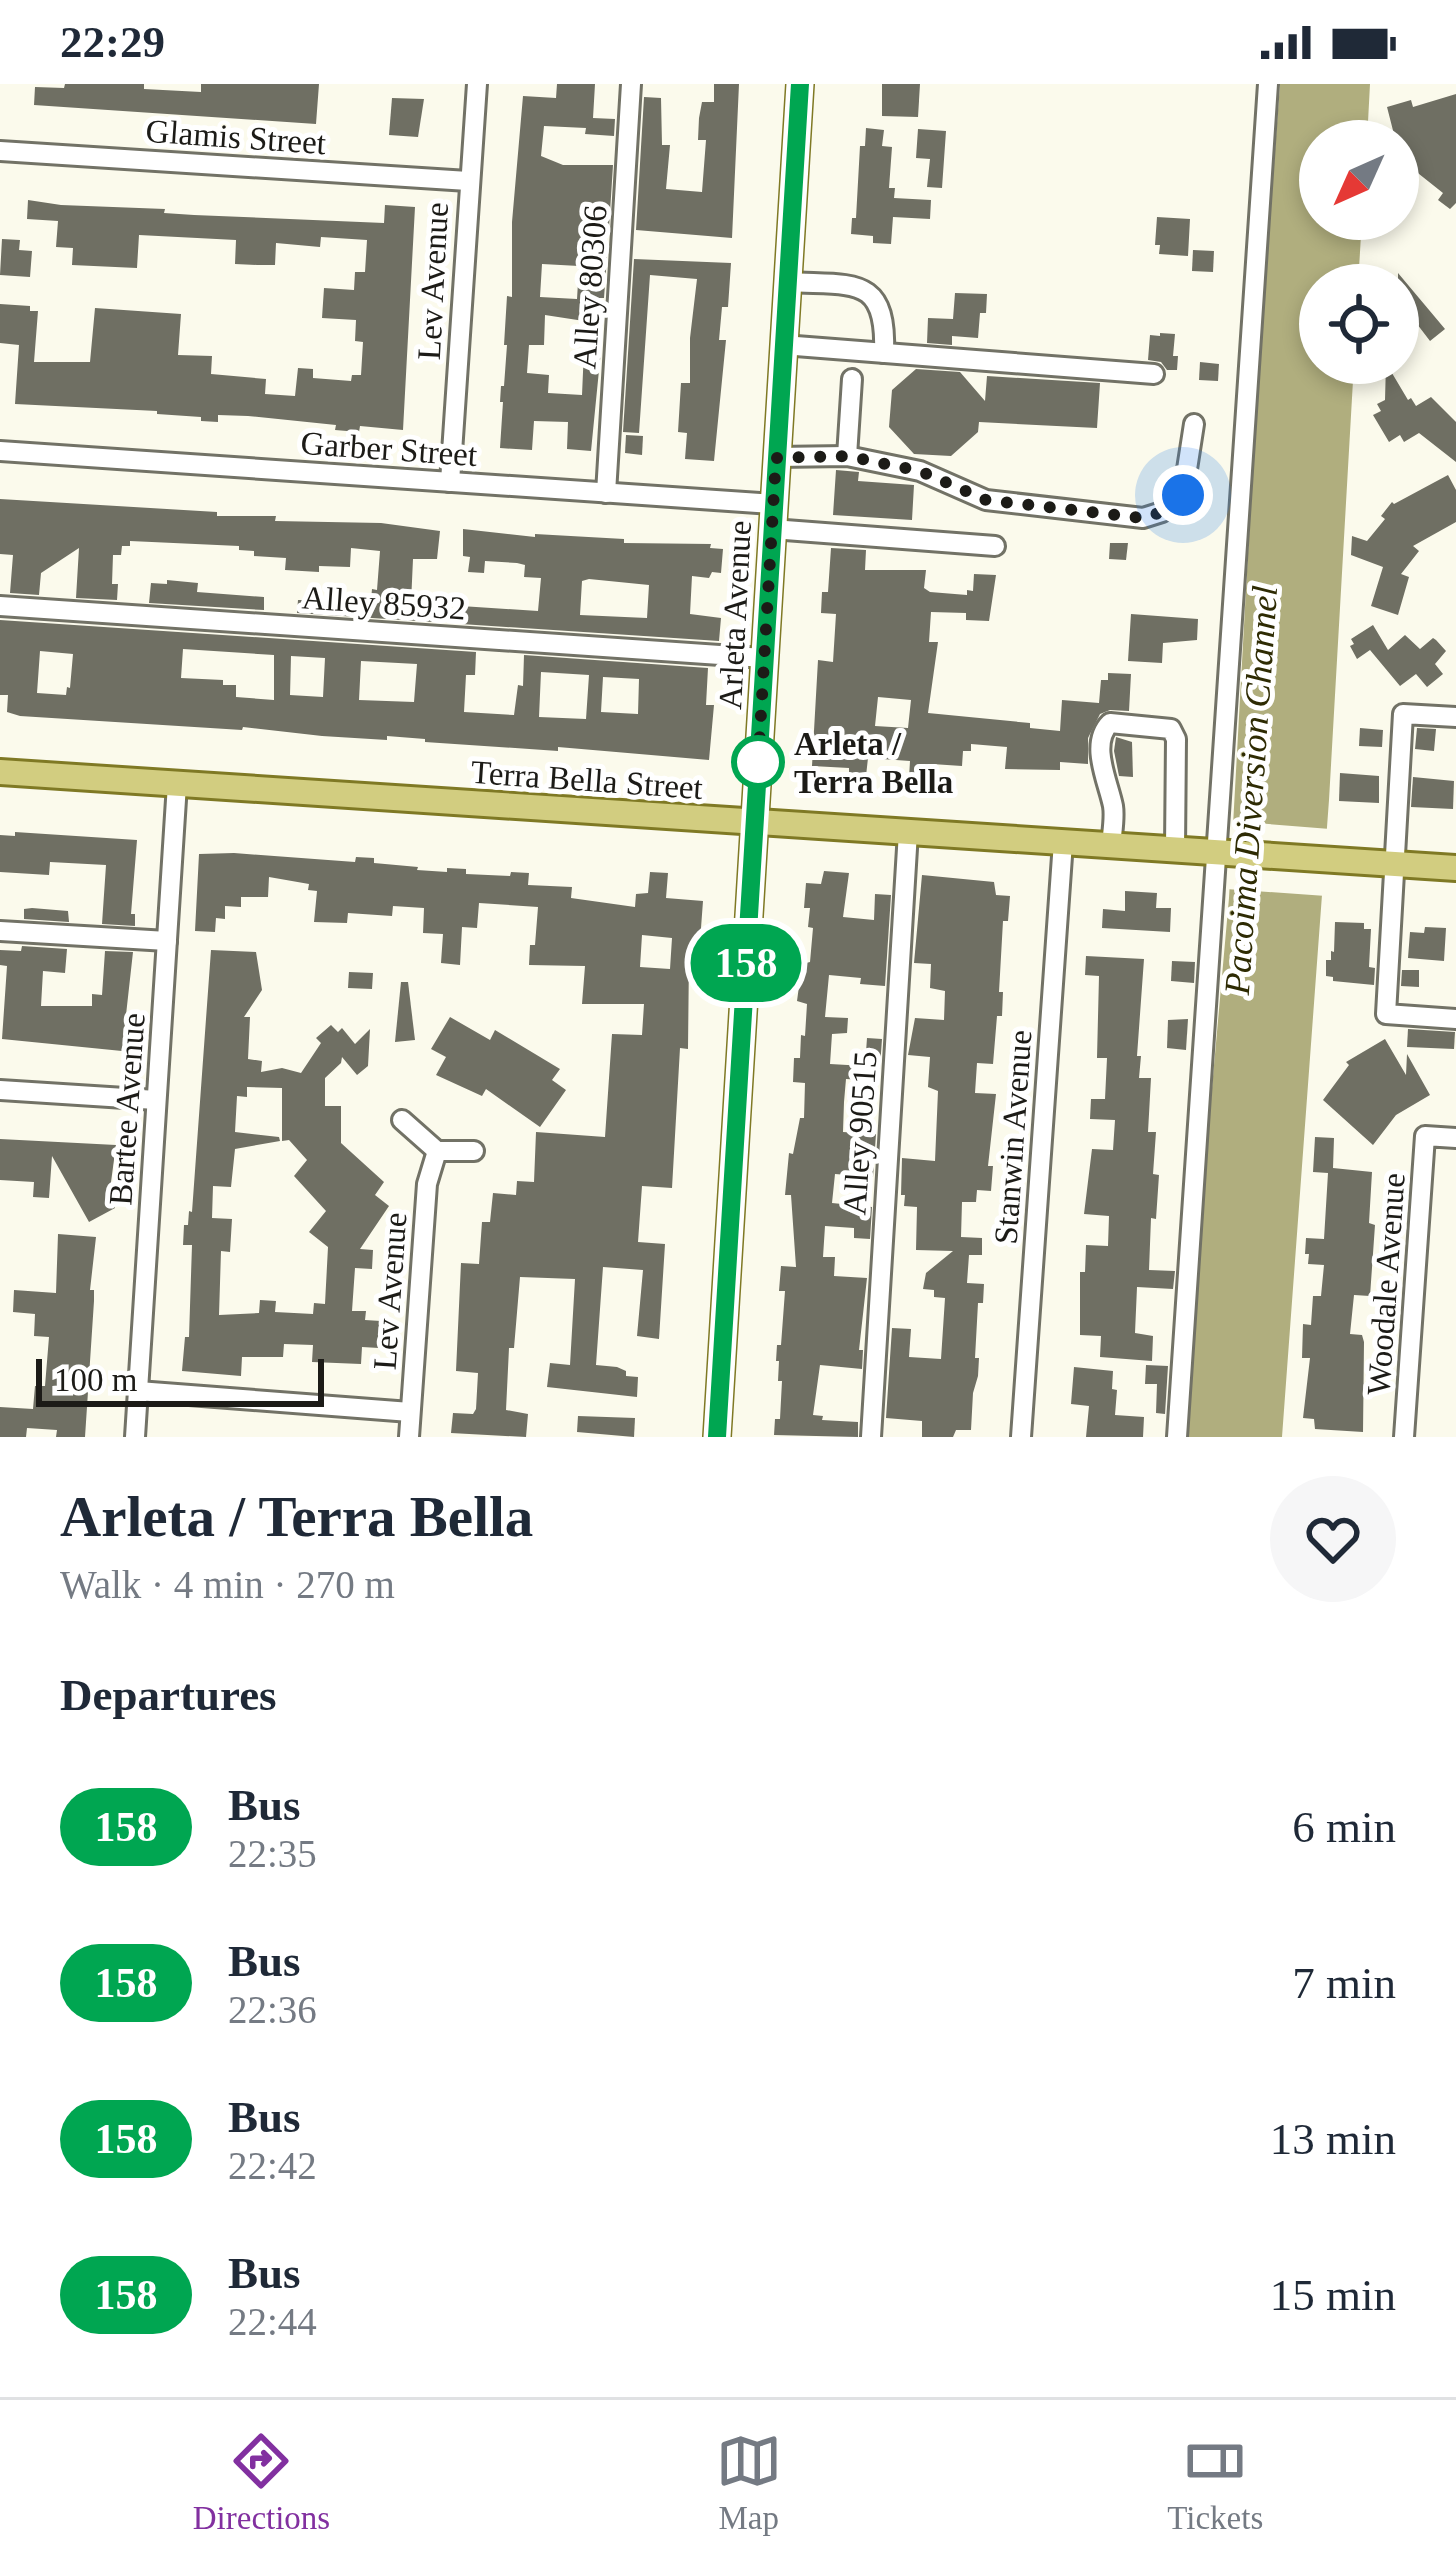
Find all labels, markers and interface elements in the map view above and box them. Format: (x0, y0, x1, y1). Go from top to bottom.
text: 22:29 (60, 17, 165, 67)
street label: Glamis Street (145, 113, 327, 161)
north arrow (1299, 120, 1419, 240)
map controls (1299, 120, 1419, 384)
street label: Lev Avenue (411, 201, 455, 361)
street label: Alley 80306 (566, 204, 614, 370)
button: locate (1299, 264, 1419, 384)
street label: Garber Street (299, 425, 478, 473)
your location (1153, 465, 1213, 525)
street label: Arleta Avenue (712, 520, 758, 710)
street label: Alley 85932 (301, 579, 467, 627)
water label: Pacoima Diversion Channel (1217, 584, 1285, 997)
place label: Arleta / Terra Bella (794, 726, 953, 800)
marker: Arleta / Terra Bella (733, 737, 783, 787)
street label: Terra Bella Street (470, 754, 704, 806)
line badge: 158 (677, 924, 815, 1002)
text: 158 (715, 940, 778, 986)
street label: Bartee Avenue (102, 1012, 152, 1206)
street label: Stanwin Avenue (988, 1029, 1038, 1245)
street label: Alley 90515 (836, 1050, 884, 1216)
street label: Woodale Avenue (1360, 1172, 1412, 1397)
street label: Lev Avenue (367, 1211, 413, 1371)
scale bar (36, 1353, 324, 1406)
text: 100 m (54, 1362, 137, 1398)
button: heart (1270, 1476, 1396, 1602)
text: Arleta / Terra Bella (60, 1485, 533, 1548)
text: Walk · 4 min · 270 m (60, 1563, 395, 1606)
text: Departures (60, 1670, 277, 1720)
text: Bus (228, 1780, 301, 1830)
text: 6 min (1292, 1802, 1396, 1852)
text: 158 (95, 1804, 158, 1850)
text: 22:35 (228, 1832, 317, 1875)
text: Bus (228, 1936, 301, 1986)
text: 7 min (1292, 1958, 1396, 2008)
text: 158 (95, 1960, 158, 2006)
text: 22:36 (228, 1988, 317, 2031)
text: Bus (228, 2092, 301, 2142)
text: 13 min (1270, 2114, 1396, 2164)
text: 158 (95, 2116, 158, 2162)
text: 22:42 (228, 2144, 317, 2187)
text: Bus (228, 2248, 301, 2298)
text: 15 min (1270, 2270, 1396, 2320)
text: 158 (95, 2272, 158, 2318)
text: 22:44 (228, 2300, 317, 2343)
tab: Directions (193, 2428, 330, 2537)
tab: Map (716, 2428, 782, 2537)
tab: Tickets (1167, 2428, 1263, 2537)

